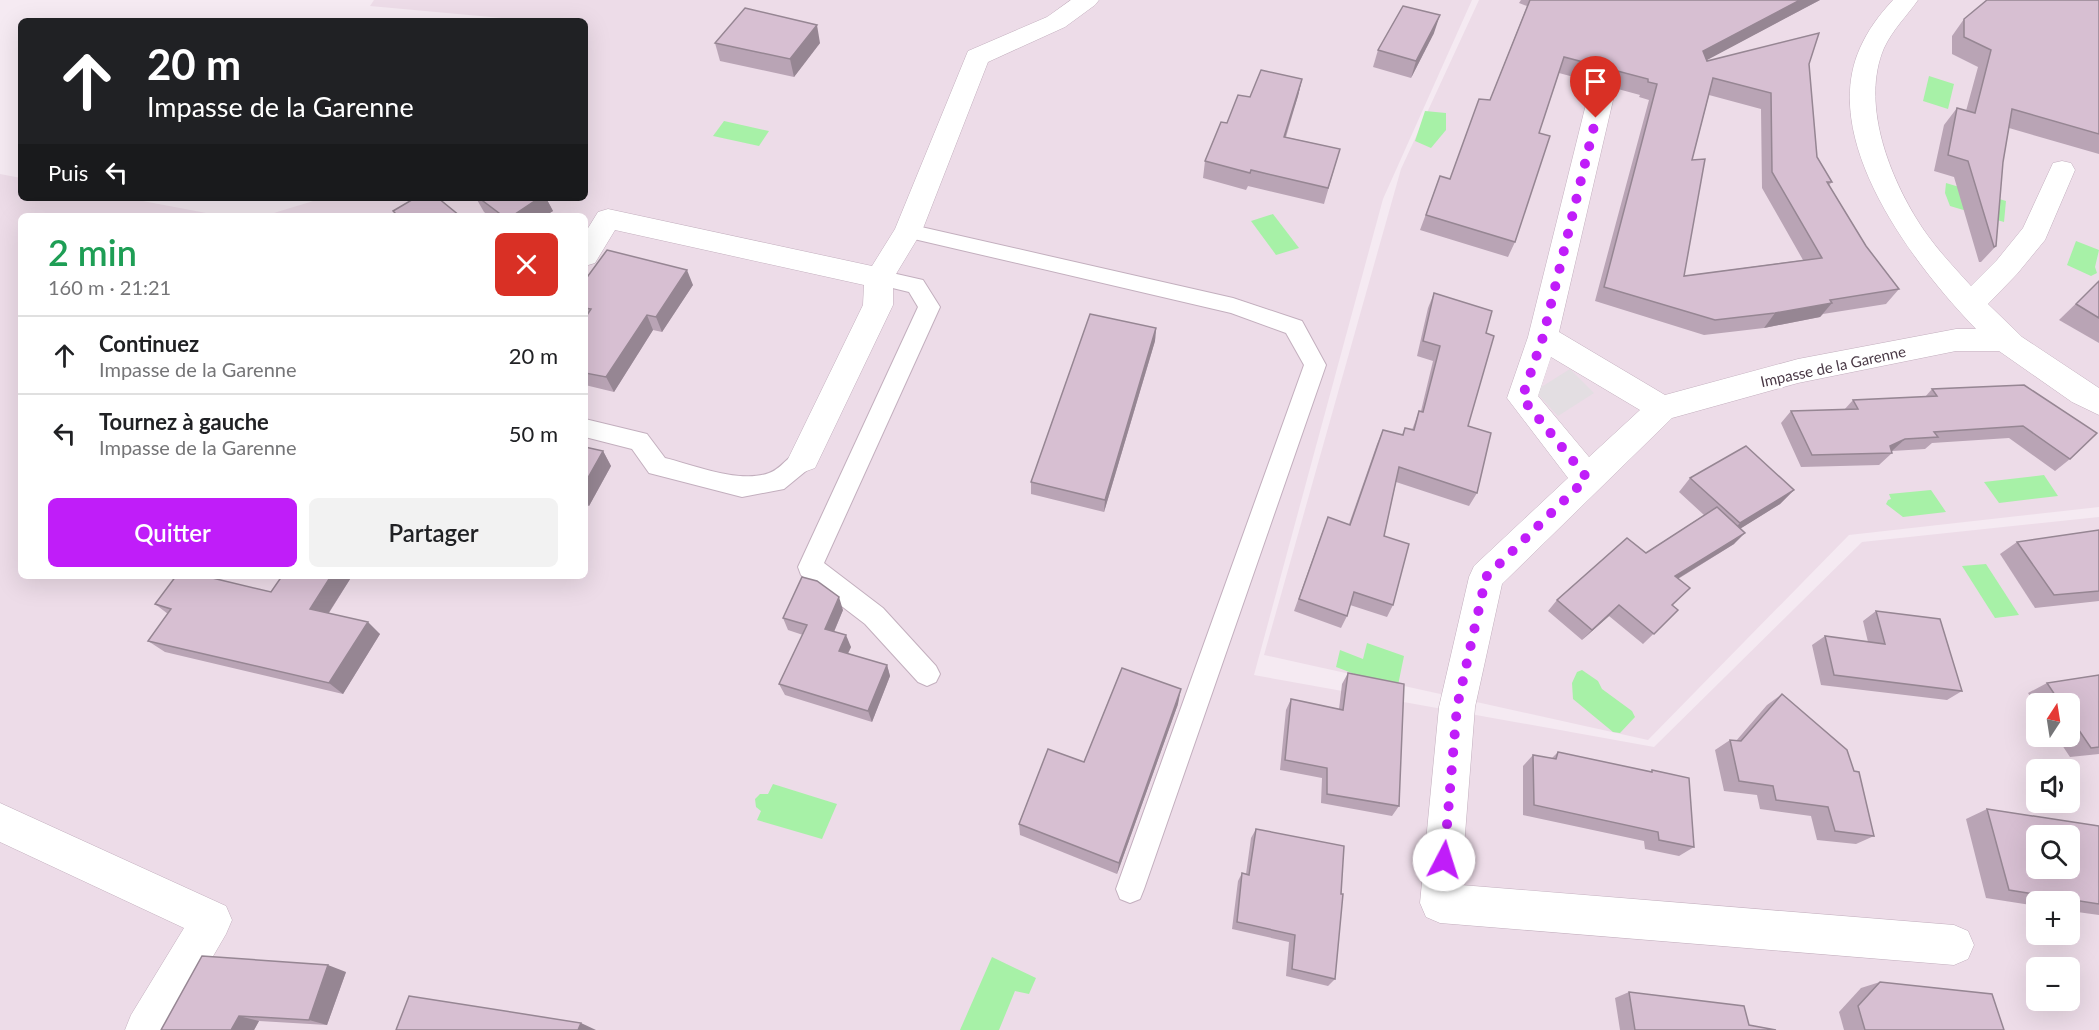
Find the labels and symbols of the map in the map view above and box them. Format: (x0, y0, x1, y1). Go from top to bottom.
pin (1570, 56, 1621, 118)
street label: Impasse de la Garenne (1759, 342, 1907, 390)
north arrow (2026, 693, 2080, 747)
position arrow (1412, 828, 1476, 892)

